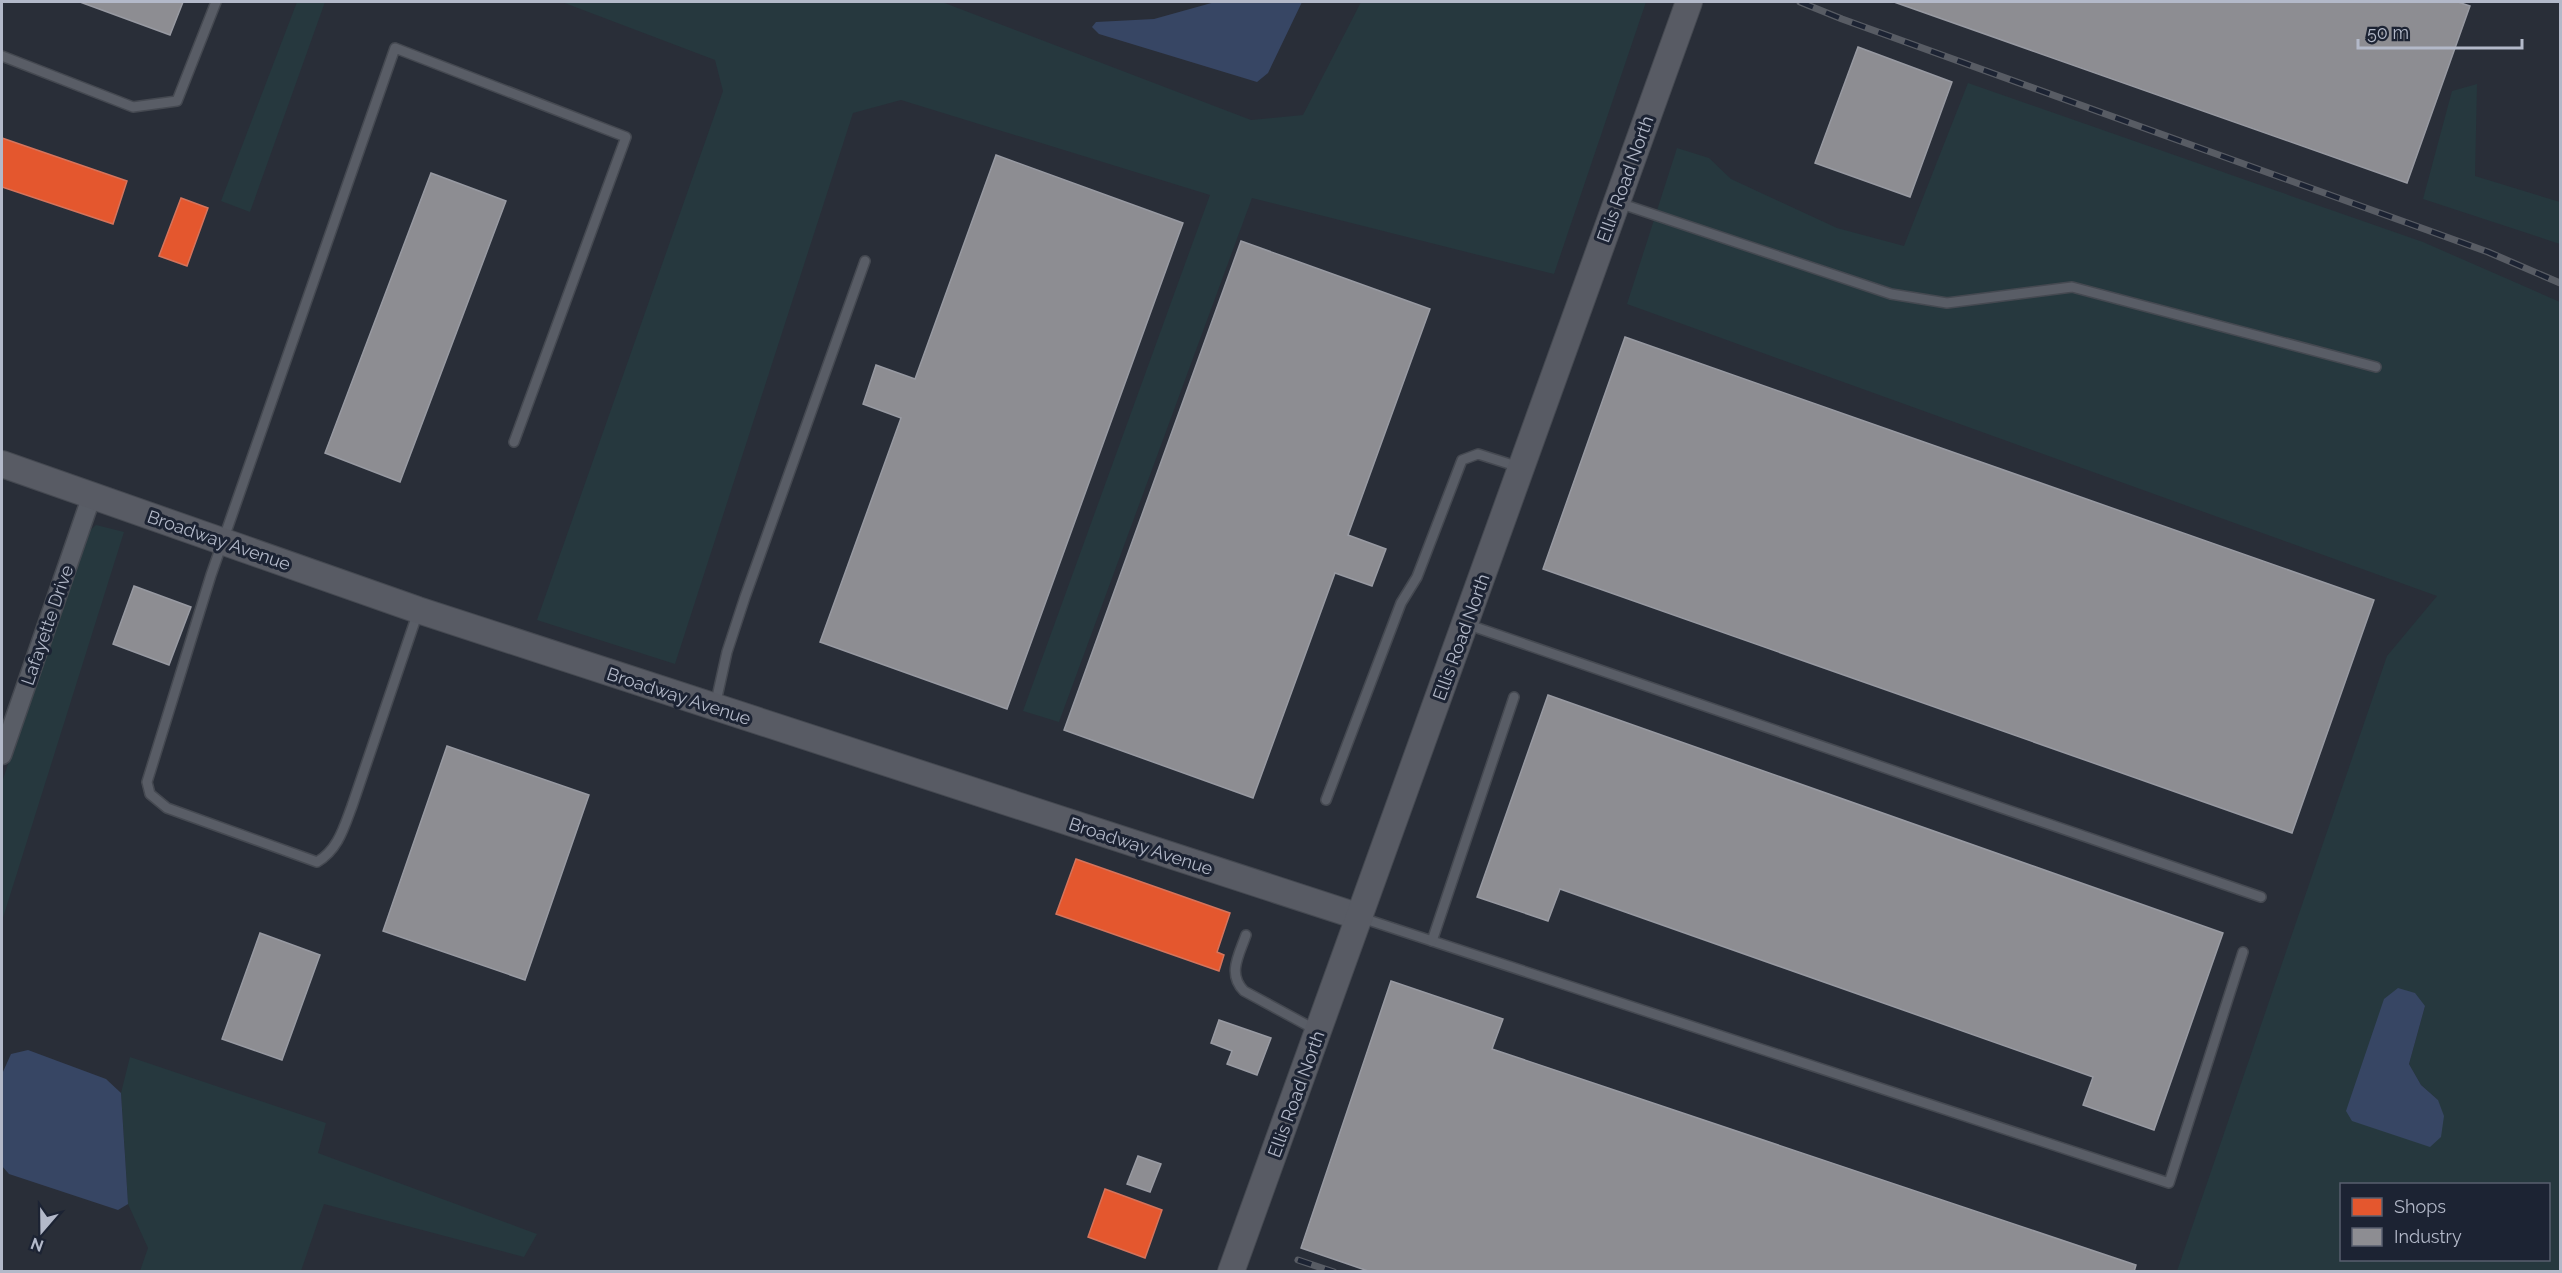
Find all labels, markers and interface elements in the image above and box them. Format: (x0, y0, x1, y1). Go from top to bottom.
scale bar (2358, 12, 2522, 50)
text: 50 m (2367, 22, 2409, 43)
street label: Ellis Road North (1592, 113, 1658, 245)
street label: Broadway Avenue (145, 506, 294, 575)
street label: Lafayette Drive (17, 562, 78, 688)
street label: Ellis Road North (1428, 571, 1494, 703)
street label: Broadway Avenue (604, 663, 754, 729)
street label: Broadway Avenue (1066, 813, 1216, 879)
street label: Ellis Road North (1263, 1028, 1329, 1160)
legend (2340, 1183, 2550, 1261)
text: Shops (2394, 1196, 2446, 1217)
north arrow (12, 1201, 72, 1261)
text: Industry (2394, 1226, 2462, 1247)
text: N (28, 1234, 46, 1256)

